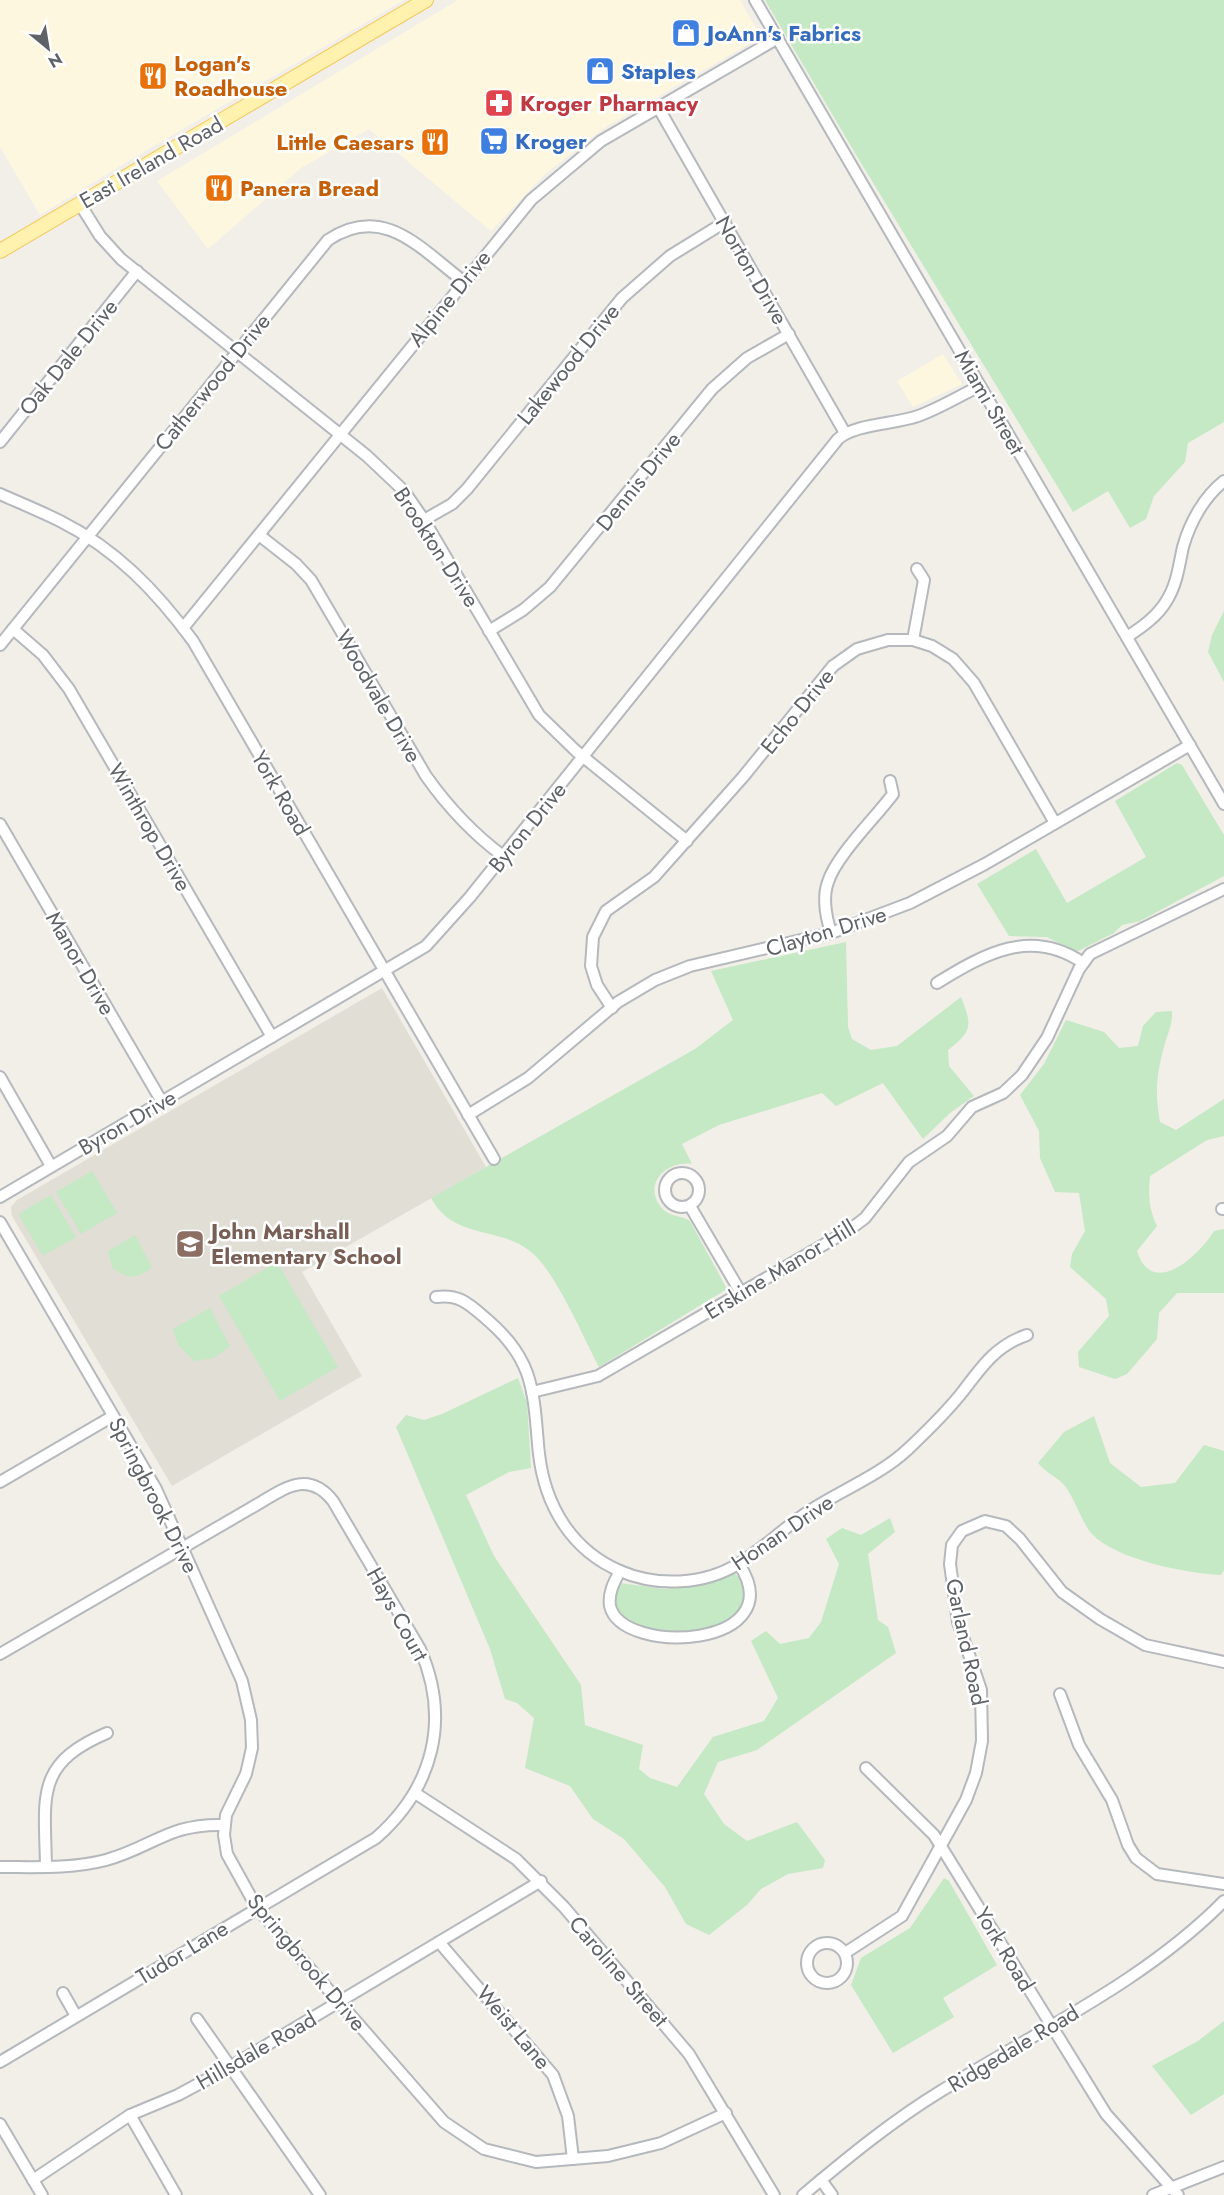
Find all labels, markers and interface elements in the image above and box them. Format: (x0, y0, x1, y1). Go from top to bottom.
shop icon: JoAnn's Fabrics (670, 17, 702, 49)
place label: JoAnn's Fabrics (703, 17, 861, 49)
north arrow (18, 18, 78, 78)
text: N (44, 47, 67, 74)
place label: Logan's Roadhouse (174, 47, 287, 104)
shop icon: Staples (584, 55, 616, 87)
place label: Staples (621, 55, 696, 87)
restaurant icon: Logan's Roadhouse (137, 60, 169, 92)
pharmacy icon: Kroger Pharmacy (483, 87, 515, 119)
place label: Kroger Pharmacy (520, 87, 699, 119)
street label: East Ireland Road (73, 108, 229, 216)
supermarket icon: Kroger (478, 125, 510, 157)
place label: Kroger (515, 125, 587, 157)
place label: Little Caesars (276, 126, 414, 158)
restaurant icon: Little Caesars (419, 126, 451, 158)
restaurant icon: Panera Bread (203, 172, 235, 204)
place label: Panera Bread (240, 172, 379, 204)
street label: Norton Drive (708, 210, 796, 330)
street label: Alpine Drive (400, 243, 498, 353)
street label: Oak Dale Drive (11, 292, 125, 422)
street label: Lakewood Drive (509, 297, 627, 431)
street label: Catherwood Drive (146, 306, 278, 458)
street label: Miami Street (947, 344, 1033, 461)
street label: Dennis Drive (588, 425, 688, 537)
street label: Brookton Drive (386, 481, 488, 613)
street label: Woodvale Drive (328, 624, 430, 768)
street label: Echo Drive (753, 661, 841, 761)
street label: York Road (244, 745, 318, 841)
street label: Winthrop Drive (100, 757, 200, 897)
street label: Byron Drive (481, 775, 573, 879)
street label: Clayton Drive (762, 897, 890, 965)
street label: Manor Drive (38, 905, 124, 1021)
street label: Byron Drive (72, 1081, 182, 1163)
street label: Erskine Manor Hill (698, 1211, 862, 1327)
place label: John Marshall Elementary School (207, 1215, 402, 1272)
school or university icon: John Marshall Elementary School (174, 1228, 206, 1260)
street label: Springbrook Drive (101, 1412, 207, 1578)
street label: Honan Drive (725, 1486, 839, 1578)
street label: Hays Court (359, 1561, 437, 1667)
street label: Garland Road (938, 1576, 996, 1708)
street label: Springbrook Drive (240, 1886, 374, 2038)
street label: York Road (967, 1901, 1043, 1997)
street label: Caroline Street (562, 1909, 677, 2034)
street label: Tudor Lane (130, 1912, 234, 1992)
street label: Weist Lane (469, 1978, 559, 2076)
street label: Ridgedale Road (941, 1996, 1085, 2100)
street label: Hillsdale Road (190, 2003, 322, 2097)

